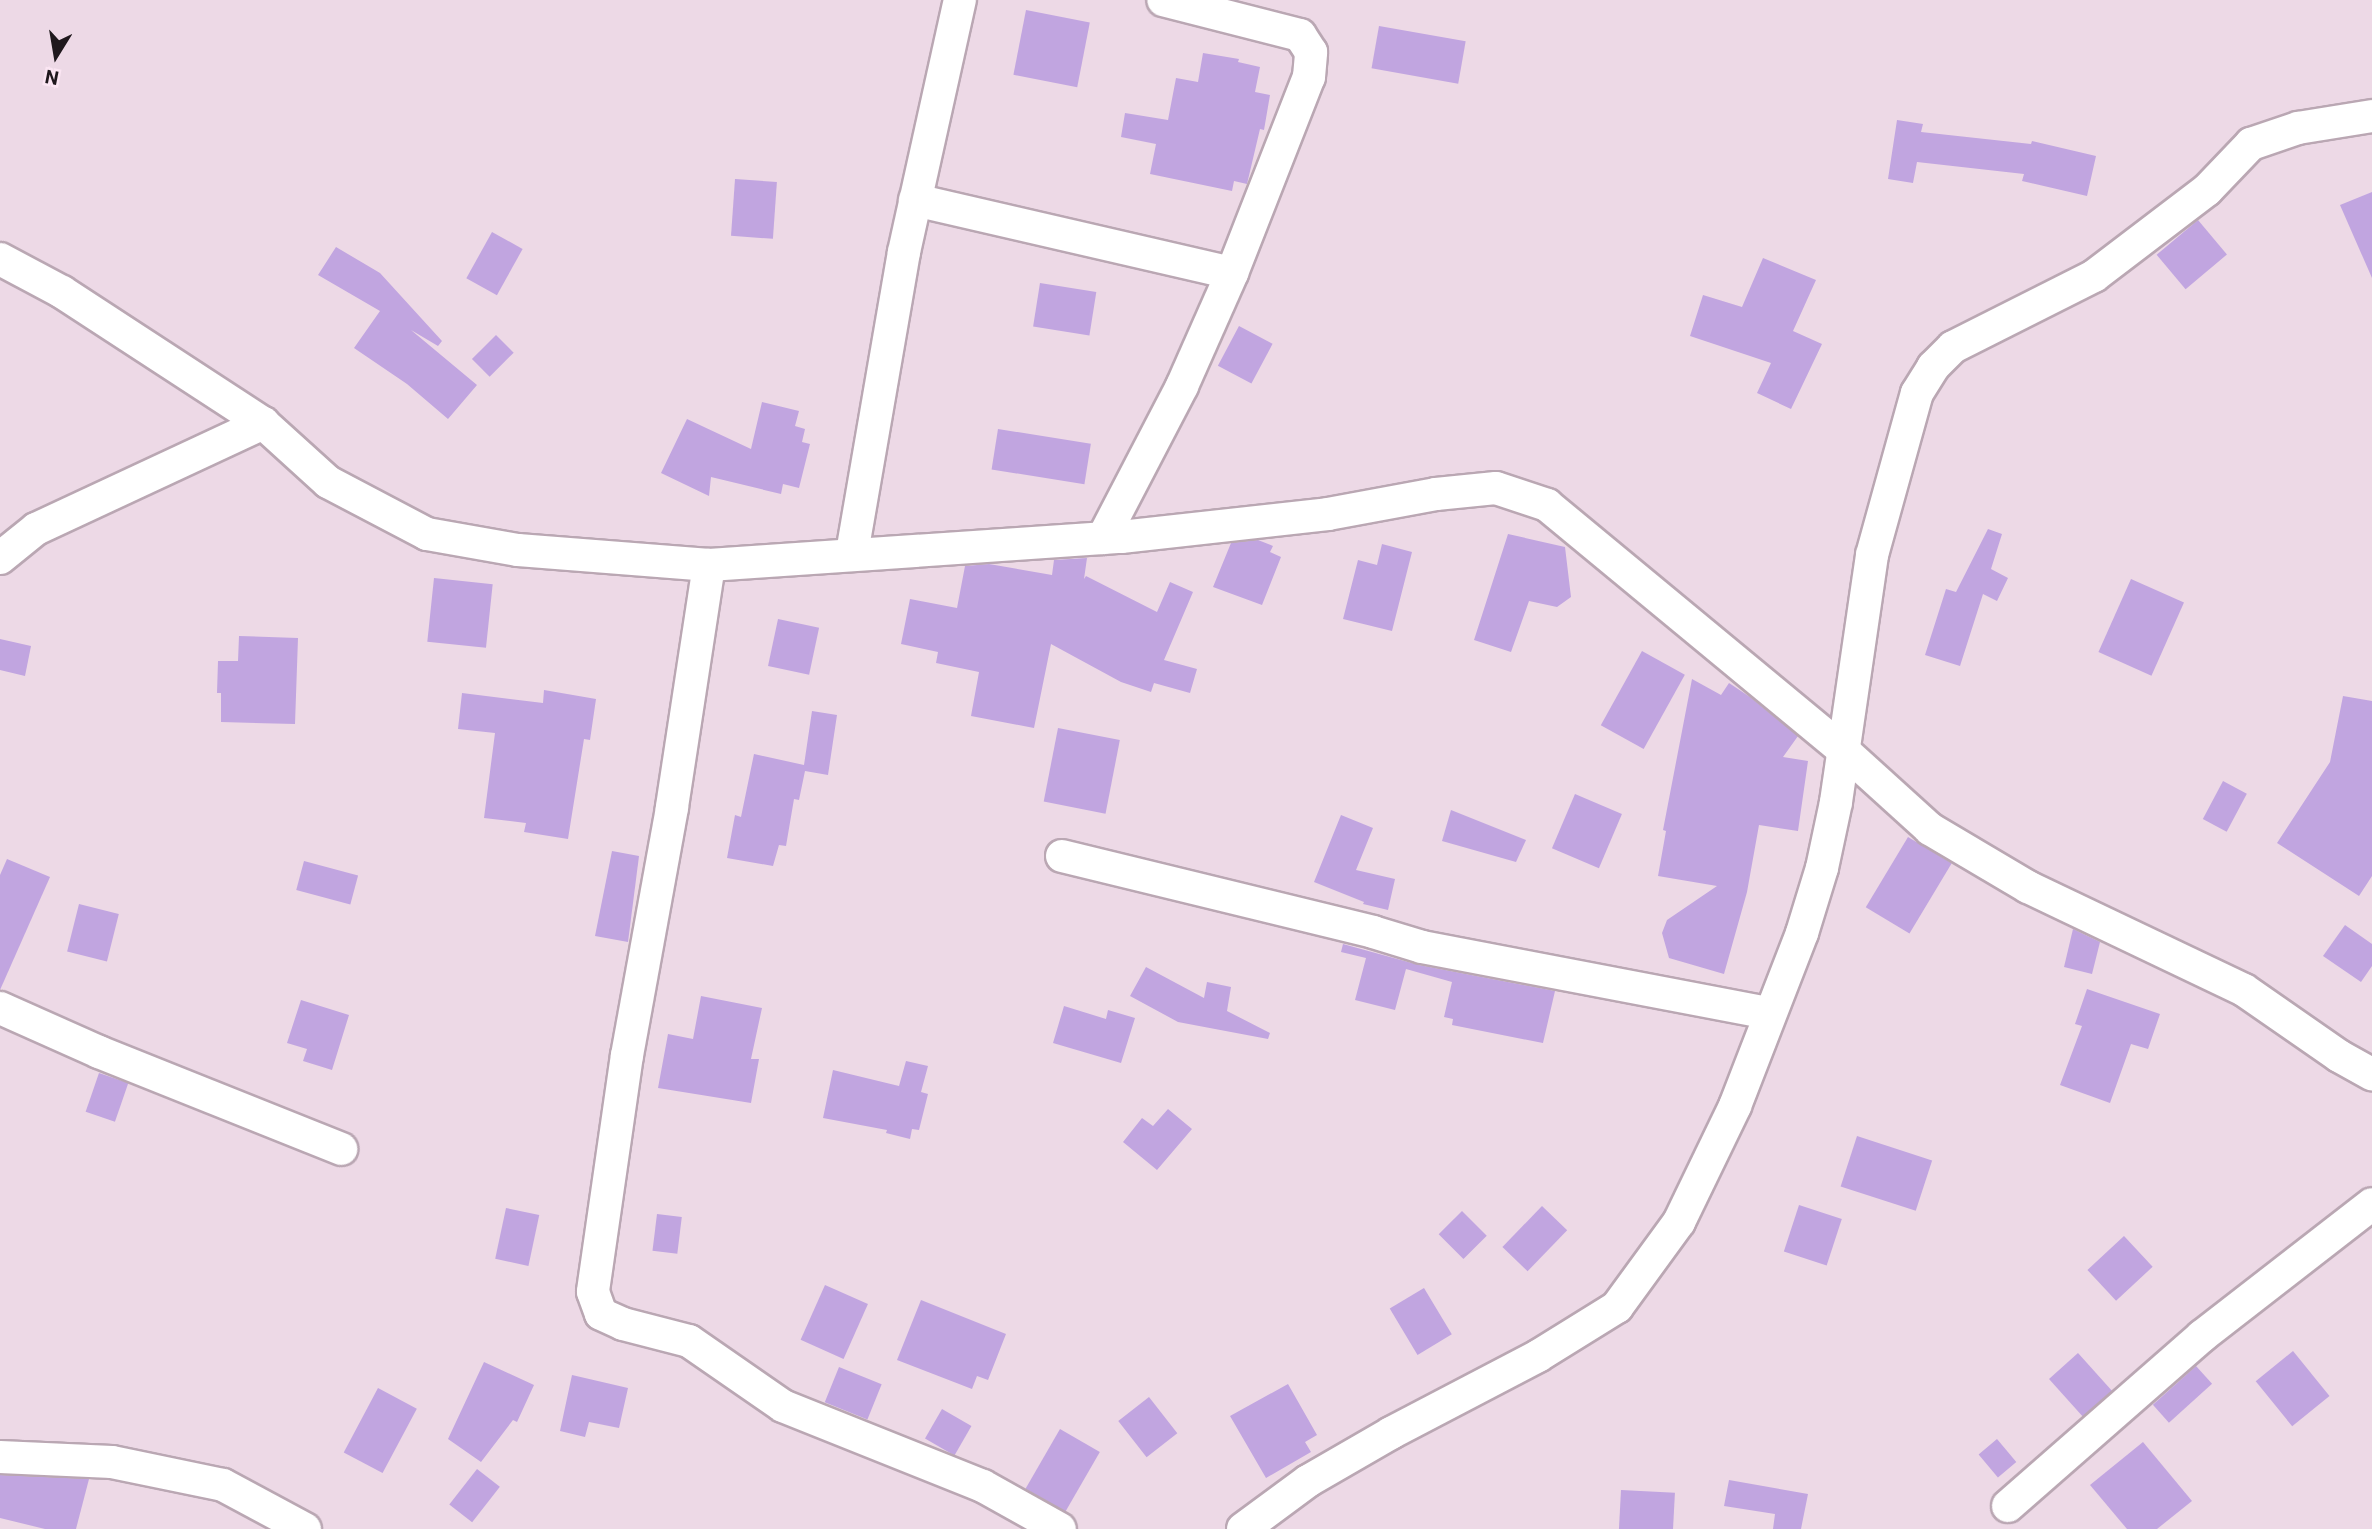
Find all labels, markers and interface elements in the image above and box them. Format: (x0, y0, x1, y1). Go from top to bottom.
north arrow (21, 21, 91, 91)
text: N (43, 65, 61, 90)

